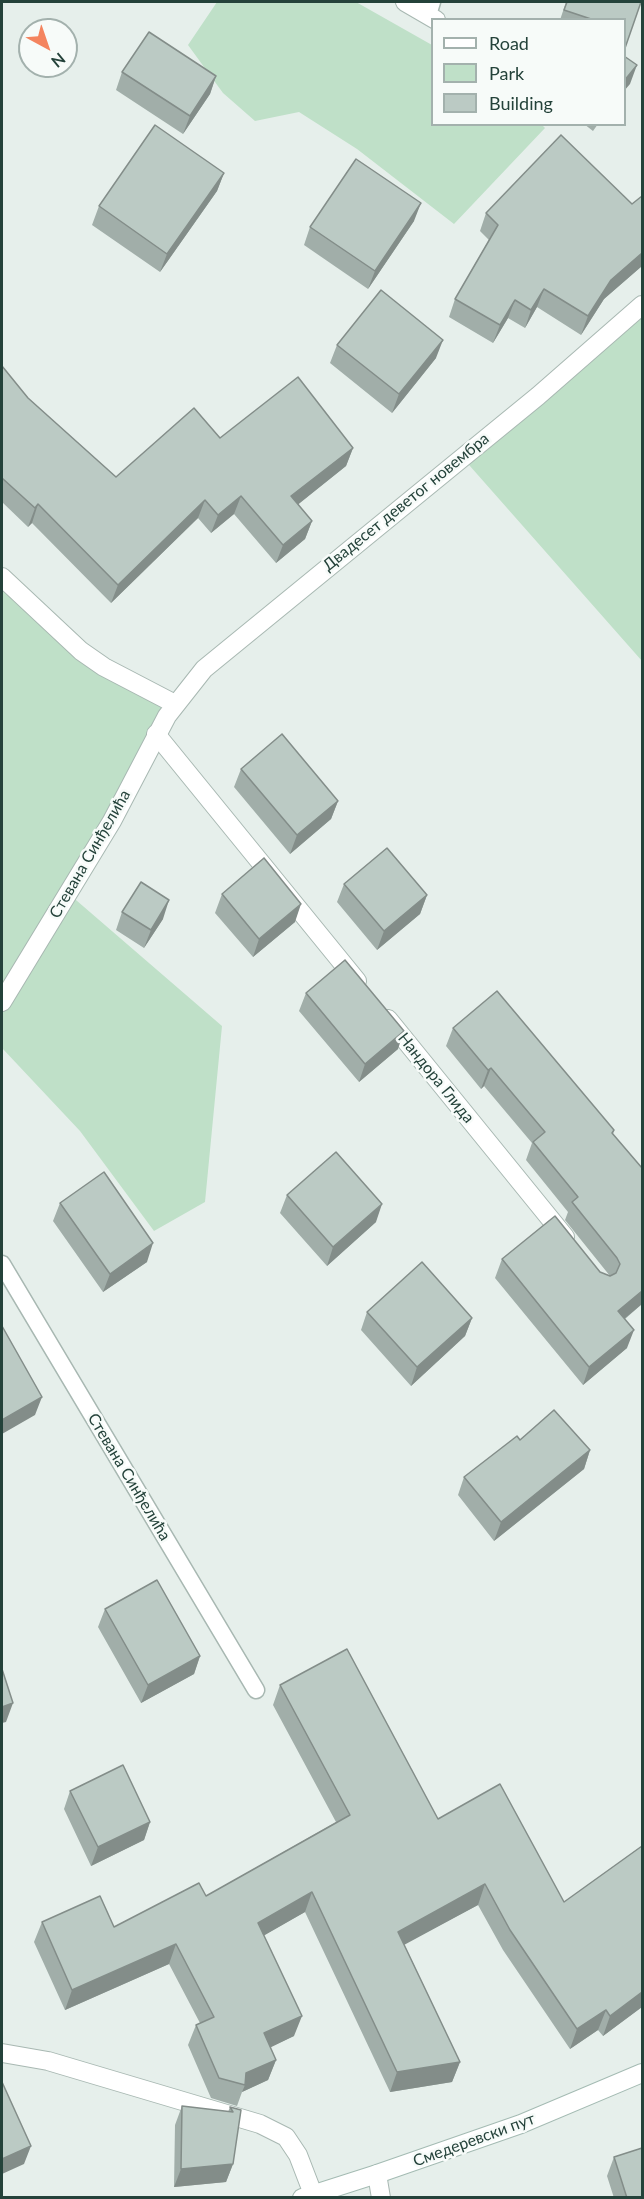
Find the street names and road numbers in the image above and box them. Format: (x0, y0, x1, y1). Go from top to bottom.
street label: Двадесет деветог новембра (319, 429, 493, 575)
street label: Стевана Синђелића (45, 786, 135, 922)
street label: Нандора Глида (394, 1029, 478, 1127)
street label: Стевана Синђелића (83, 1410, 175, 1544)
street label: Смедеревски пут (410, 2109, 538, 2171)

